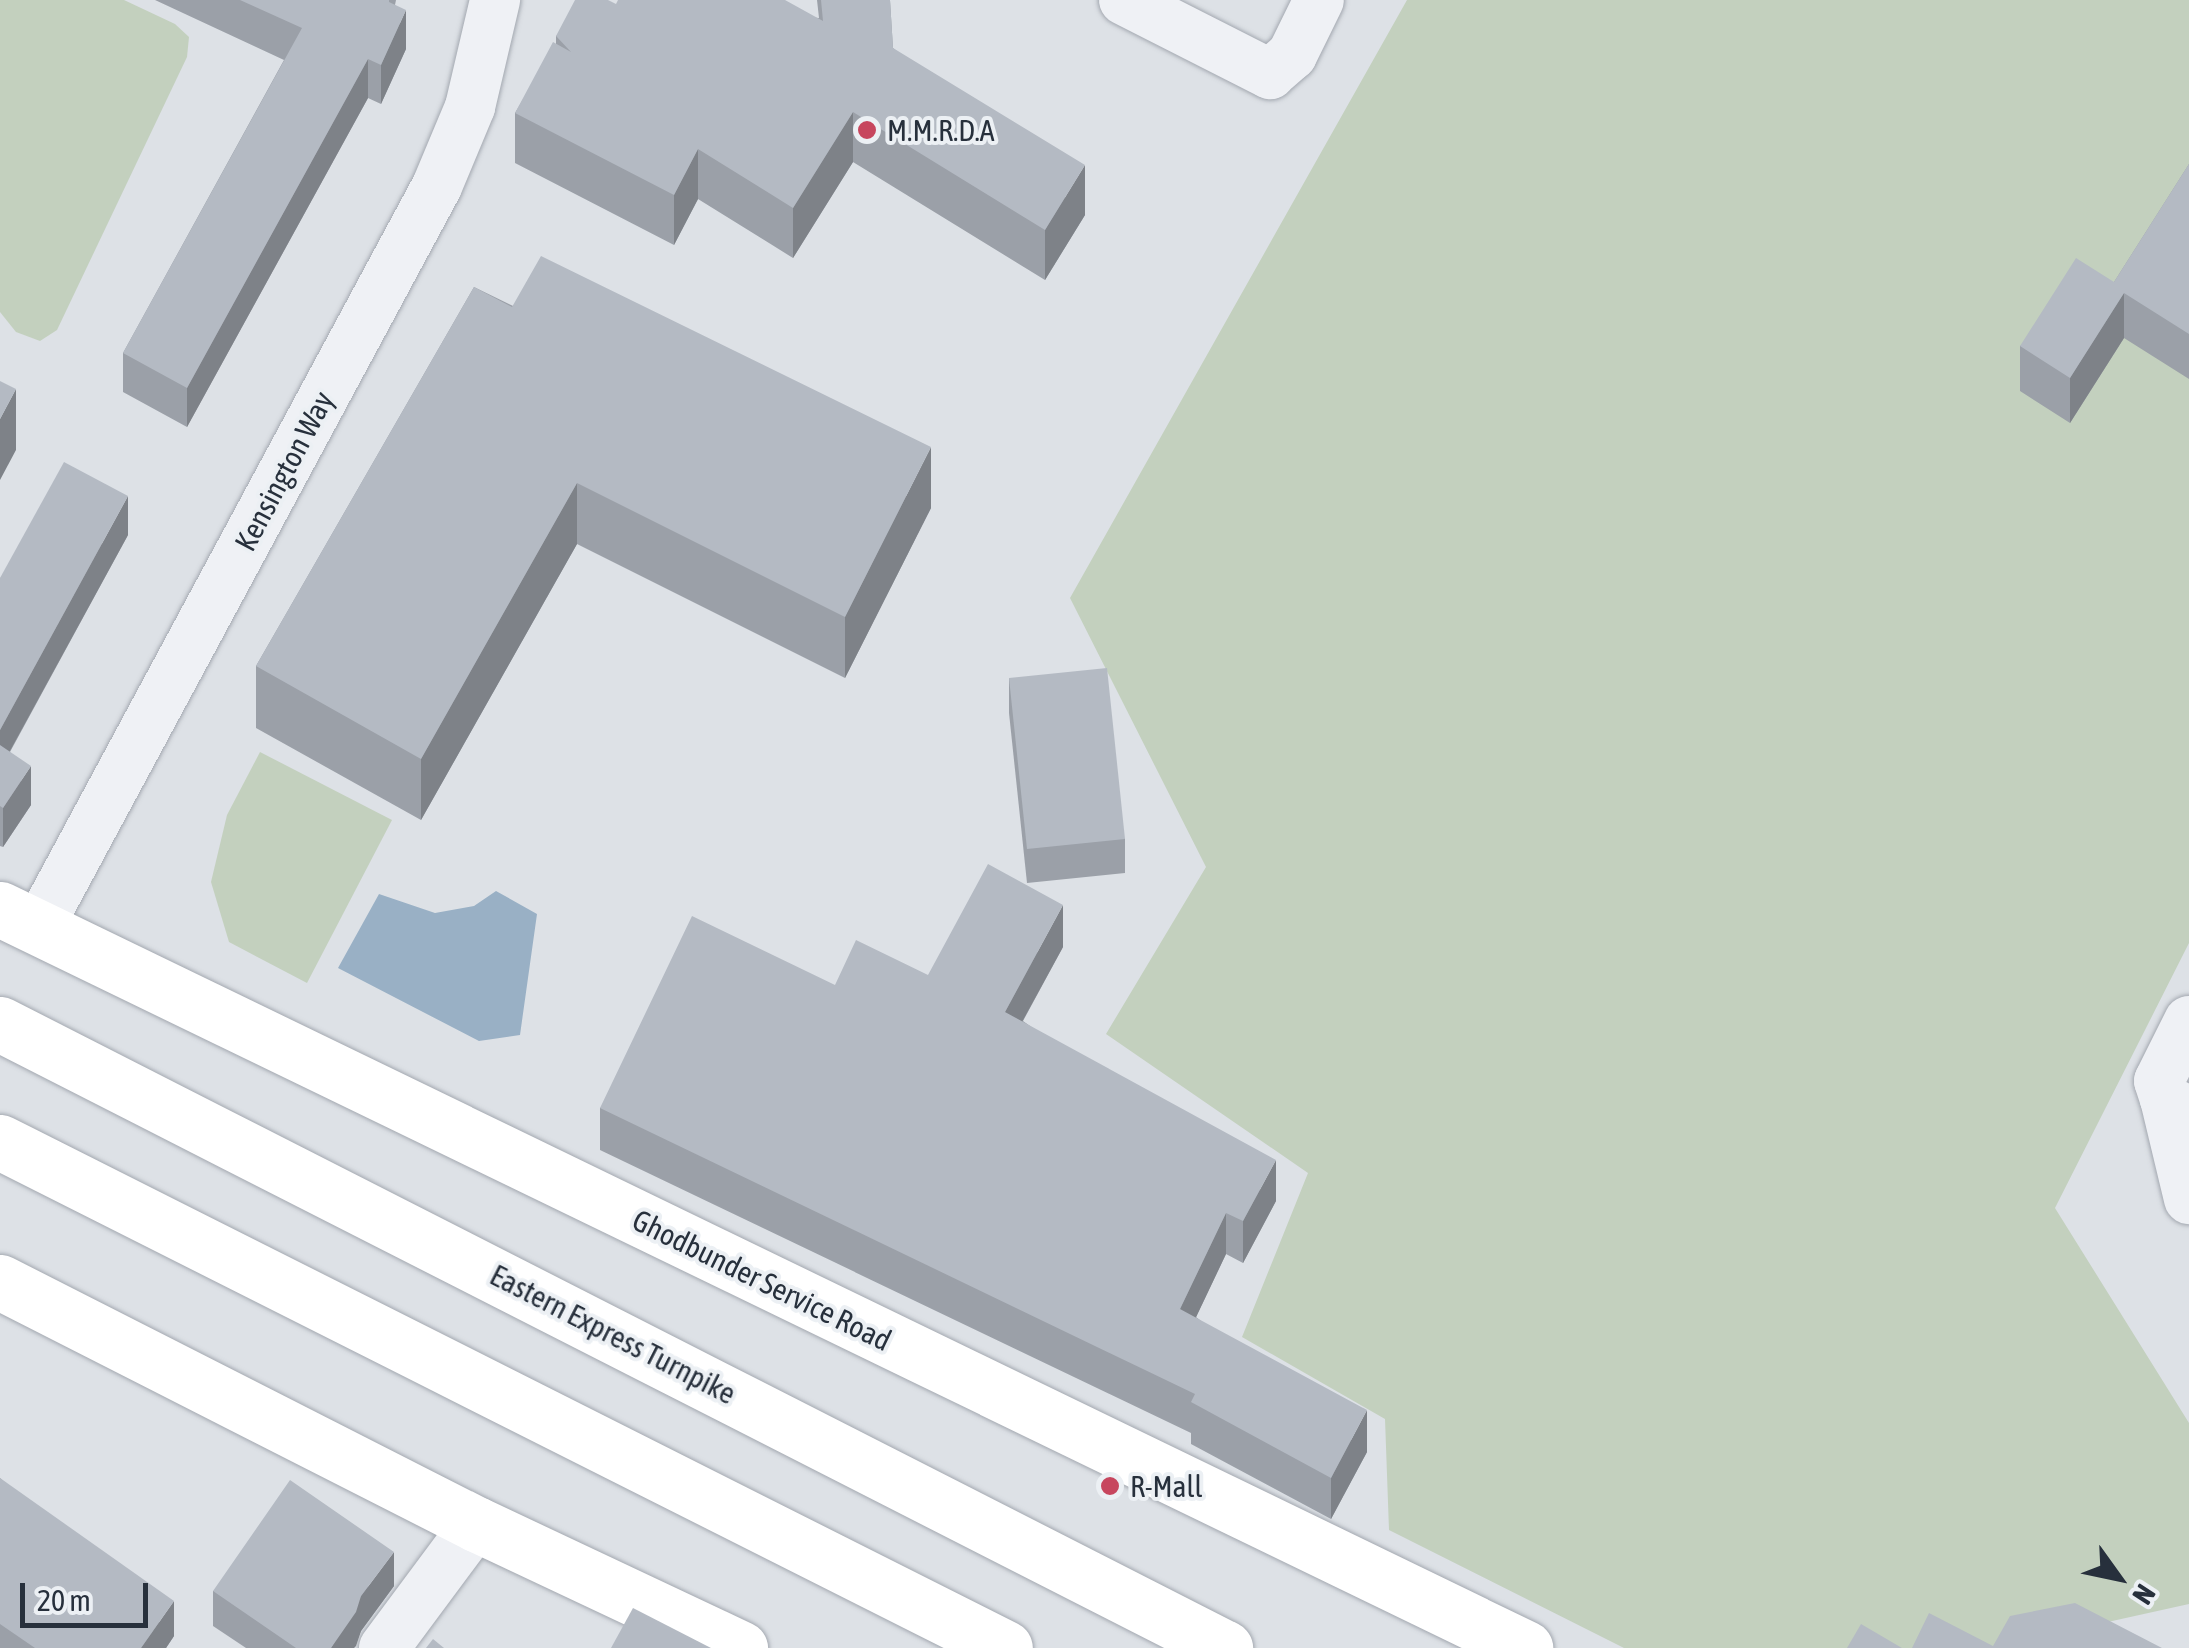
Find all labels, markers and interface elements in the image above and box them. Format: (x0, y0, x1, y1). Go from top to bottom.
place label: M.M.R.D.A (887, 112, 994, 148)
marker: M.M.R.D.A (856, 119, 878, 141)
street label: Kensington Way (227, 385, 341, 557)
street label: Ghodbunder Service Road (627, 1202, 897, 1358)
street label: Eastern Express Turnpike (484, 1257, 742, 1411)
place label: R-Mall (1130, 1468, 1202, 1504)
marker: R-Mall (1099, 1475, 1121, 1497)
north arrow (2069, 1528, 2169, 1628)
scale bar (25, 1563, 152, 1625)
text: N (2126, 1579, 2162, 1610)
text: 20 m (37, 1583, 91, 1617)

